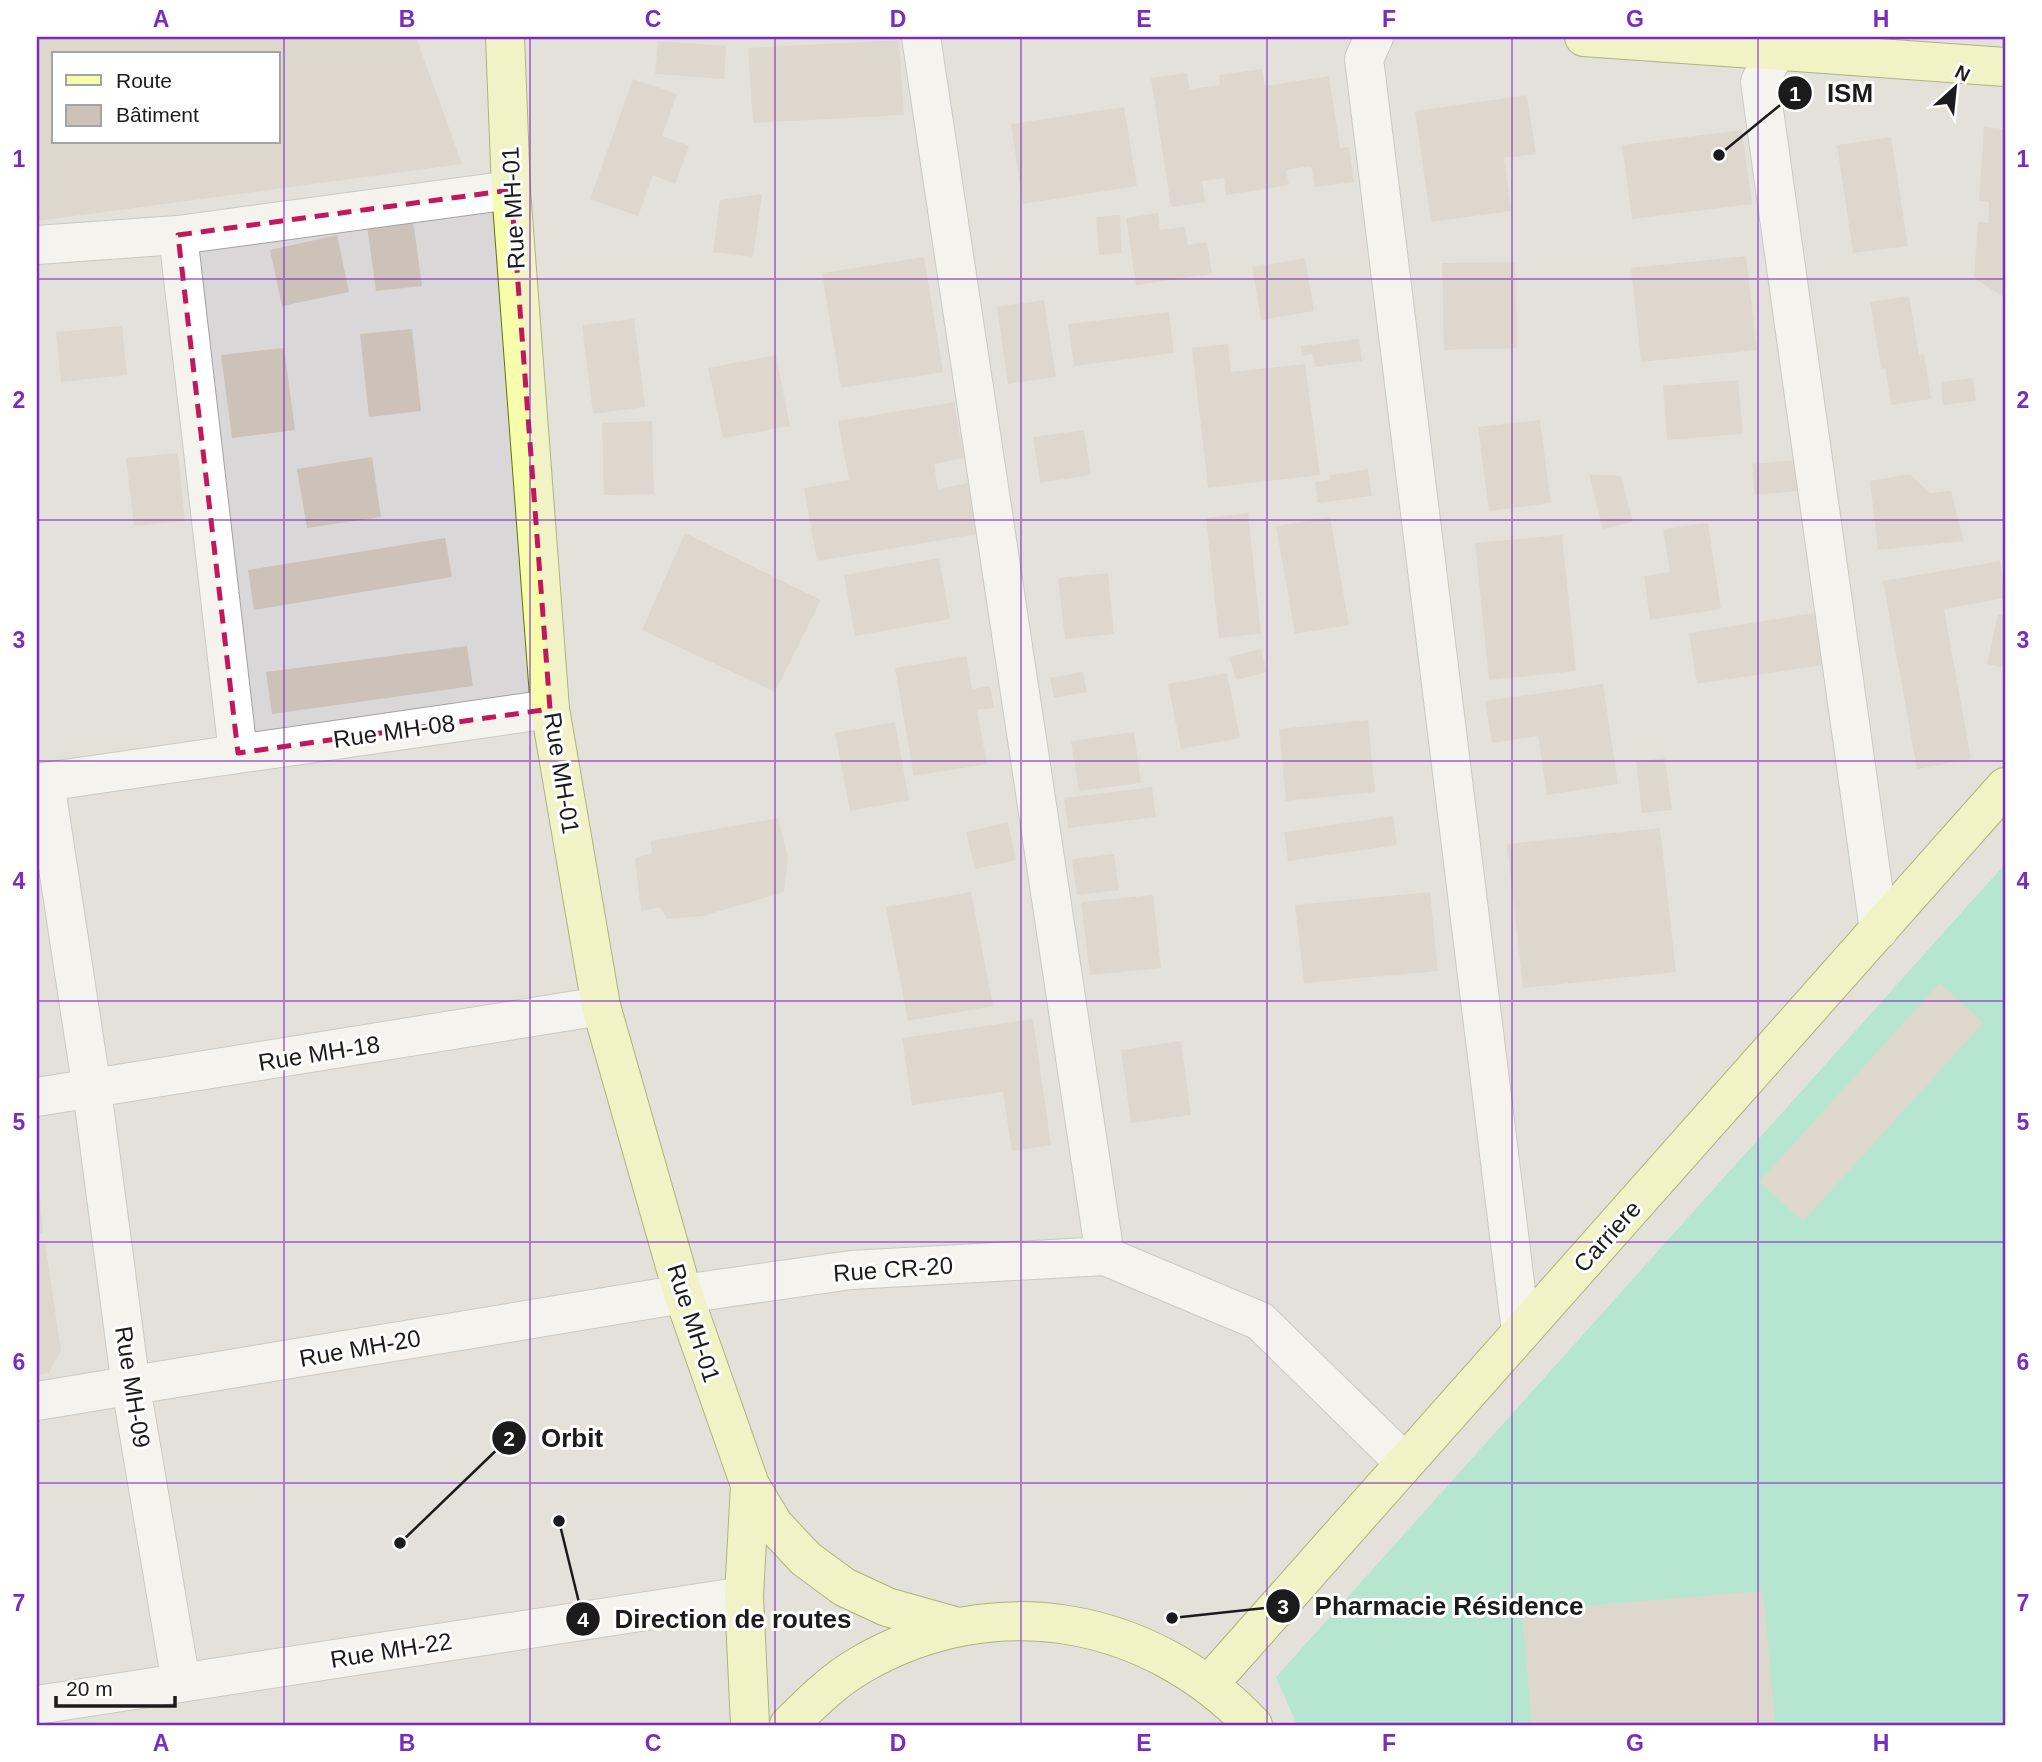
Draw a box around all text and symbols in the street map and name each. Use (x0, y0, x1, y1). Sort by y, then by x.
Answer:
text: A (153, 6, 169, 32)
text: B (399, 6, 415, 32)
text: C (645, 6, 661, 32)
text: D (890, 6, 906, 32)
text: E (1136, 6, 1152, 32)
text: F (1382, 6, 1396, 32)
text: G (1626, 6, 1644, 32)
text: H (1873, 6, 1889, 32)
legend (52, 52, 280, 144)
north arrow (1920, 52, 1990, 122)
text: N (1952, 61, 1973, 86)
text: Route (116, 69, 172, 92)
callout: ISM (1777, 70, 1887, 117)
text: ISM (1827, 78, 1873, 108)
text: 1 (1789, 82, 1801, 105)
text: Bâtiment (116, 103, 199, 126)
text: 1 (13, 146, 26, 172)
street label: Rue MH-01 (496, 146, 530, 270)
text: 1 (2017, 146, 2030, 172)
text: 2 (13, 387, 25, 413)
text: 2 (2017, 387, 2029, 413)
text: 3 (13, 627, 25, 653)
text: 3 (2017, 627, 2029, 653)
street label: Rue MH-08 (331, 709, 457, 753)
street label: Rue MH-01 (539, 710, 585, 836)
text: 4 (13, 868, 26, 894)
text: 4 (2017, 868, 2030, 894)
street label: Rue MH-18 (256, 1030, 382, 1076)
text: 5 (13, 1109, 26, 1135)
text: 5 (2017, 1109, 2030, 1135)
street label: Carriere (1568, 1195, 1646, 1277)
street label: Rue CR-20 (832, 1251, 954, 1287)
street label: Rue MH-01 (662, 1260, 726, 1386)
street label: Rue MH-09 (110, 1324, 156, 1450)
street label: Rue MH-20 (297, 1324, 423, 1372)
text: 6 (13, 1349, 25, 1375)
text: 6 (2017, 1349, 2029, 1375)
callout: Orbit (492, 1415, 617, 1462)
text: Orbit (541, 1423, 603, 1453)
text: 2 (503, 1427, 515, 1450)
callout: Pharmacie Résidence (1265, 1583, 1597, 1630)
text: 7 (13, 1590, 25, 1616)
text: 7 (2017, 1590, 2029, 1616)
text: Pharmacie Résidence (1315, 1591, 1583, 1621)
text: 3 (1277, 1595, 1289, 1618)
callout: Direction de routes (565, 1596, 865, 1643)
text: Direction de routes (615, 1604, 851, 1634)
text: 4 (577, 1608, 589, 1631)
street label: Rue MH-22 (328, 1627, 454, 1673)
scale bar (56, 1664, 175, 1708)
text: 20 m (66, 1677, 113, 1700)
text: A (153, 1730, 169, 1756)
text: B (399, 1730, 415, 1756)
text: C (645, 1730, 661, 1756)
text: D (890, 1730, 906, 1756)
text: E (1136, 1730, 1152, 1756)
text: F (1382, 1730, 1396, 1756)
text: G (1626, 1730, 1644, 1756)
text: H (1873, 1730, 1889, 1756)

